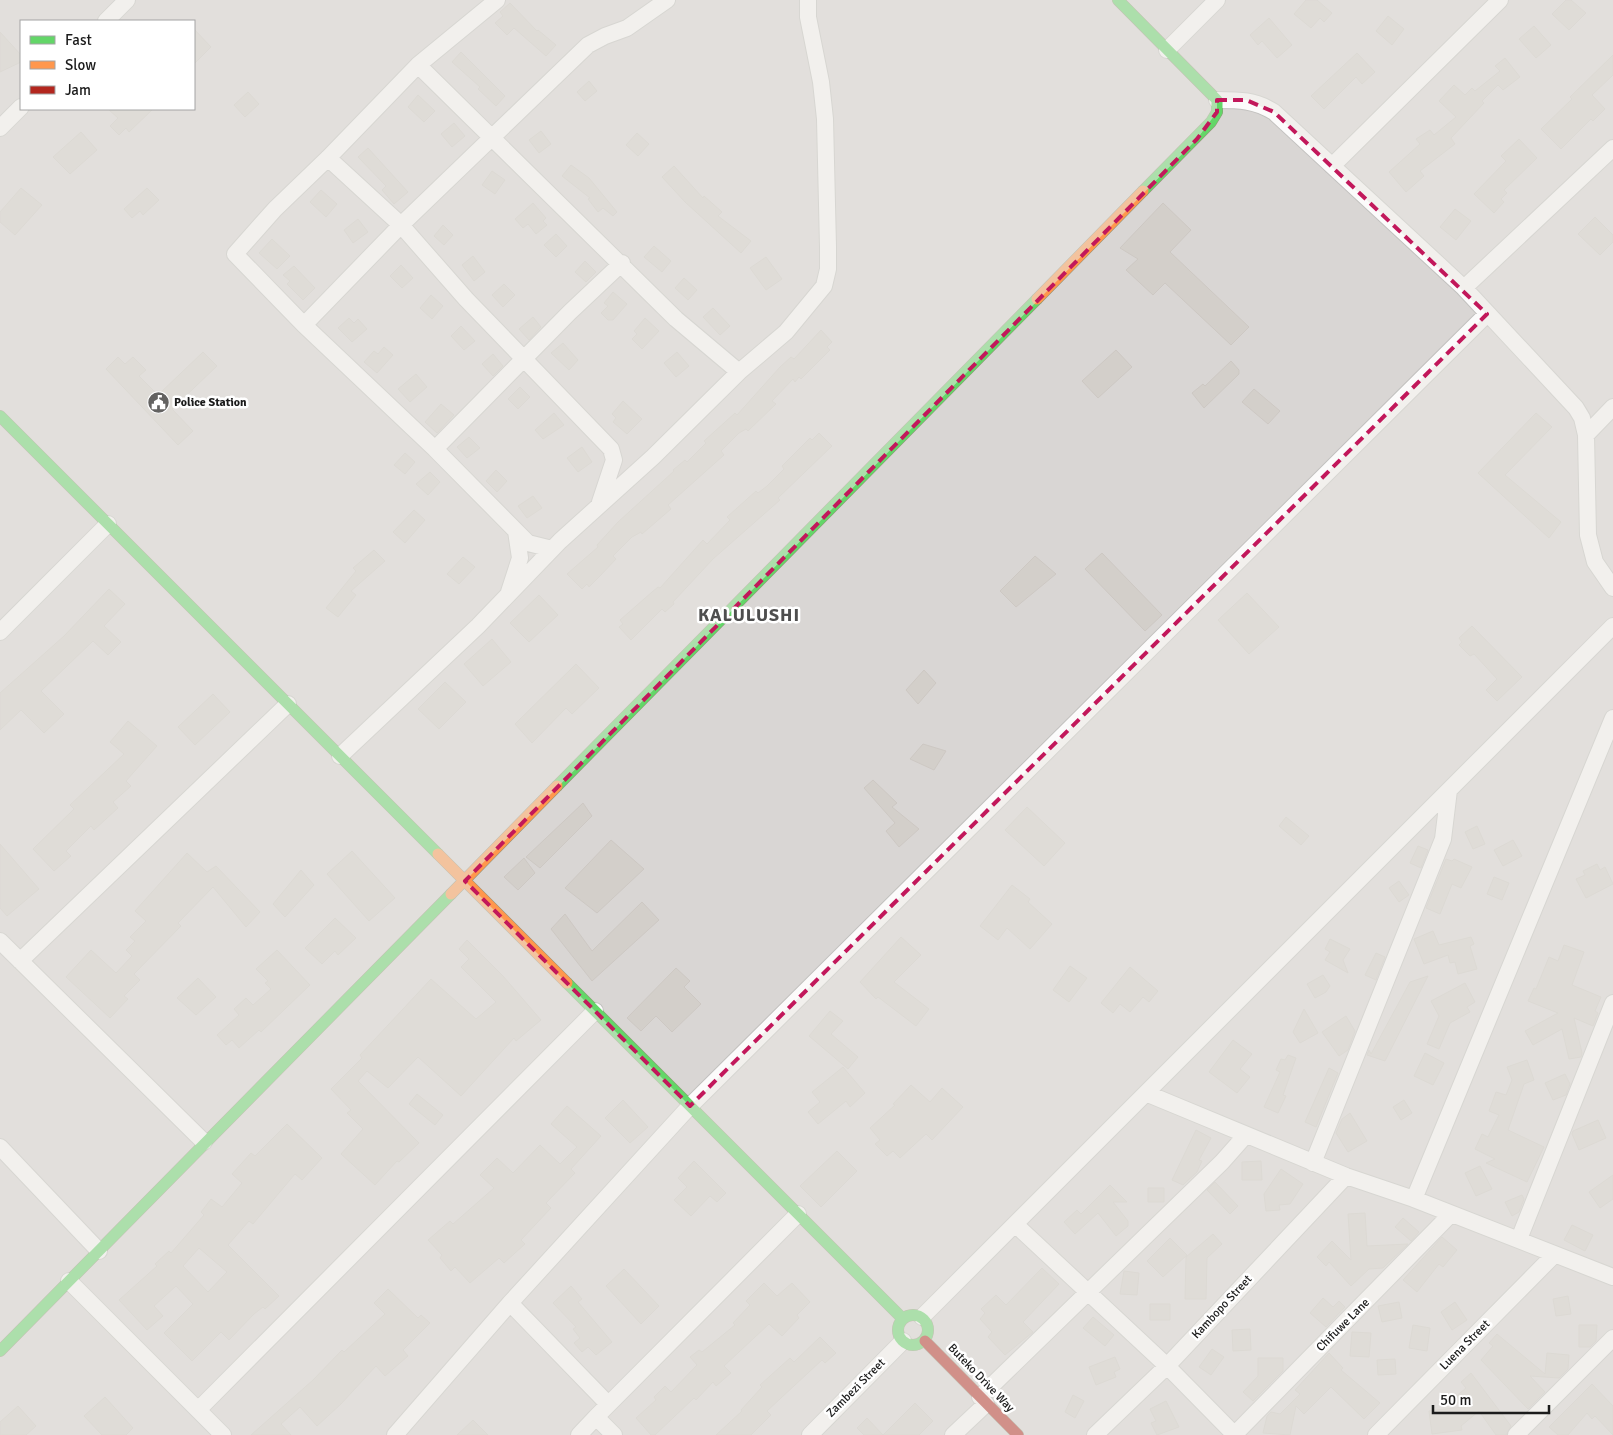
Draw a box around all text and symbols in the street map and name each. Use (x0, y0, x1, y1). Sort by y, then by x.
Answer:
legend (20, 20, 195, 110)
text: Fast (65, 31, 92, 49)
text: Slow (65, 56, 96, 74)
text: Jam (65, 81, 91, 99)
public building icon: Police Station (146, 390, 170, 414)
place label: Police Station (174, 395, 247, 410)
district label: KALULUSHI (698, 604, 800, 626)
street label: Kambopo Street (1189, 1272, 1255, 1342)
street label: Chifuwe Lane (1313, 1295, 1373, 1355)
street label: Luena Street (1437, 1317, 1493, 1373)
street label: Buteko Drive Way (945, 1341, 1018, 1416)
street label: Zambezi Street (823, 1355, 889, 1421)
scale bar (1433, 1382, 1549, 1414)
text: 50 m (1440, 1391, 1471, 1409)

